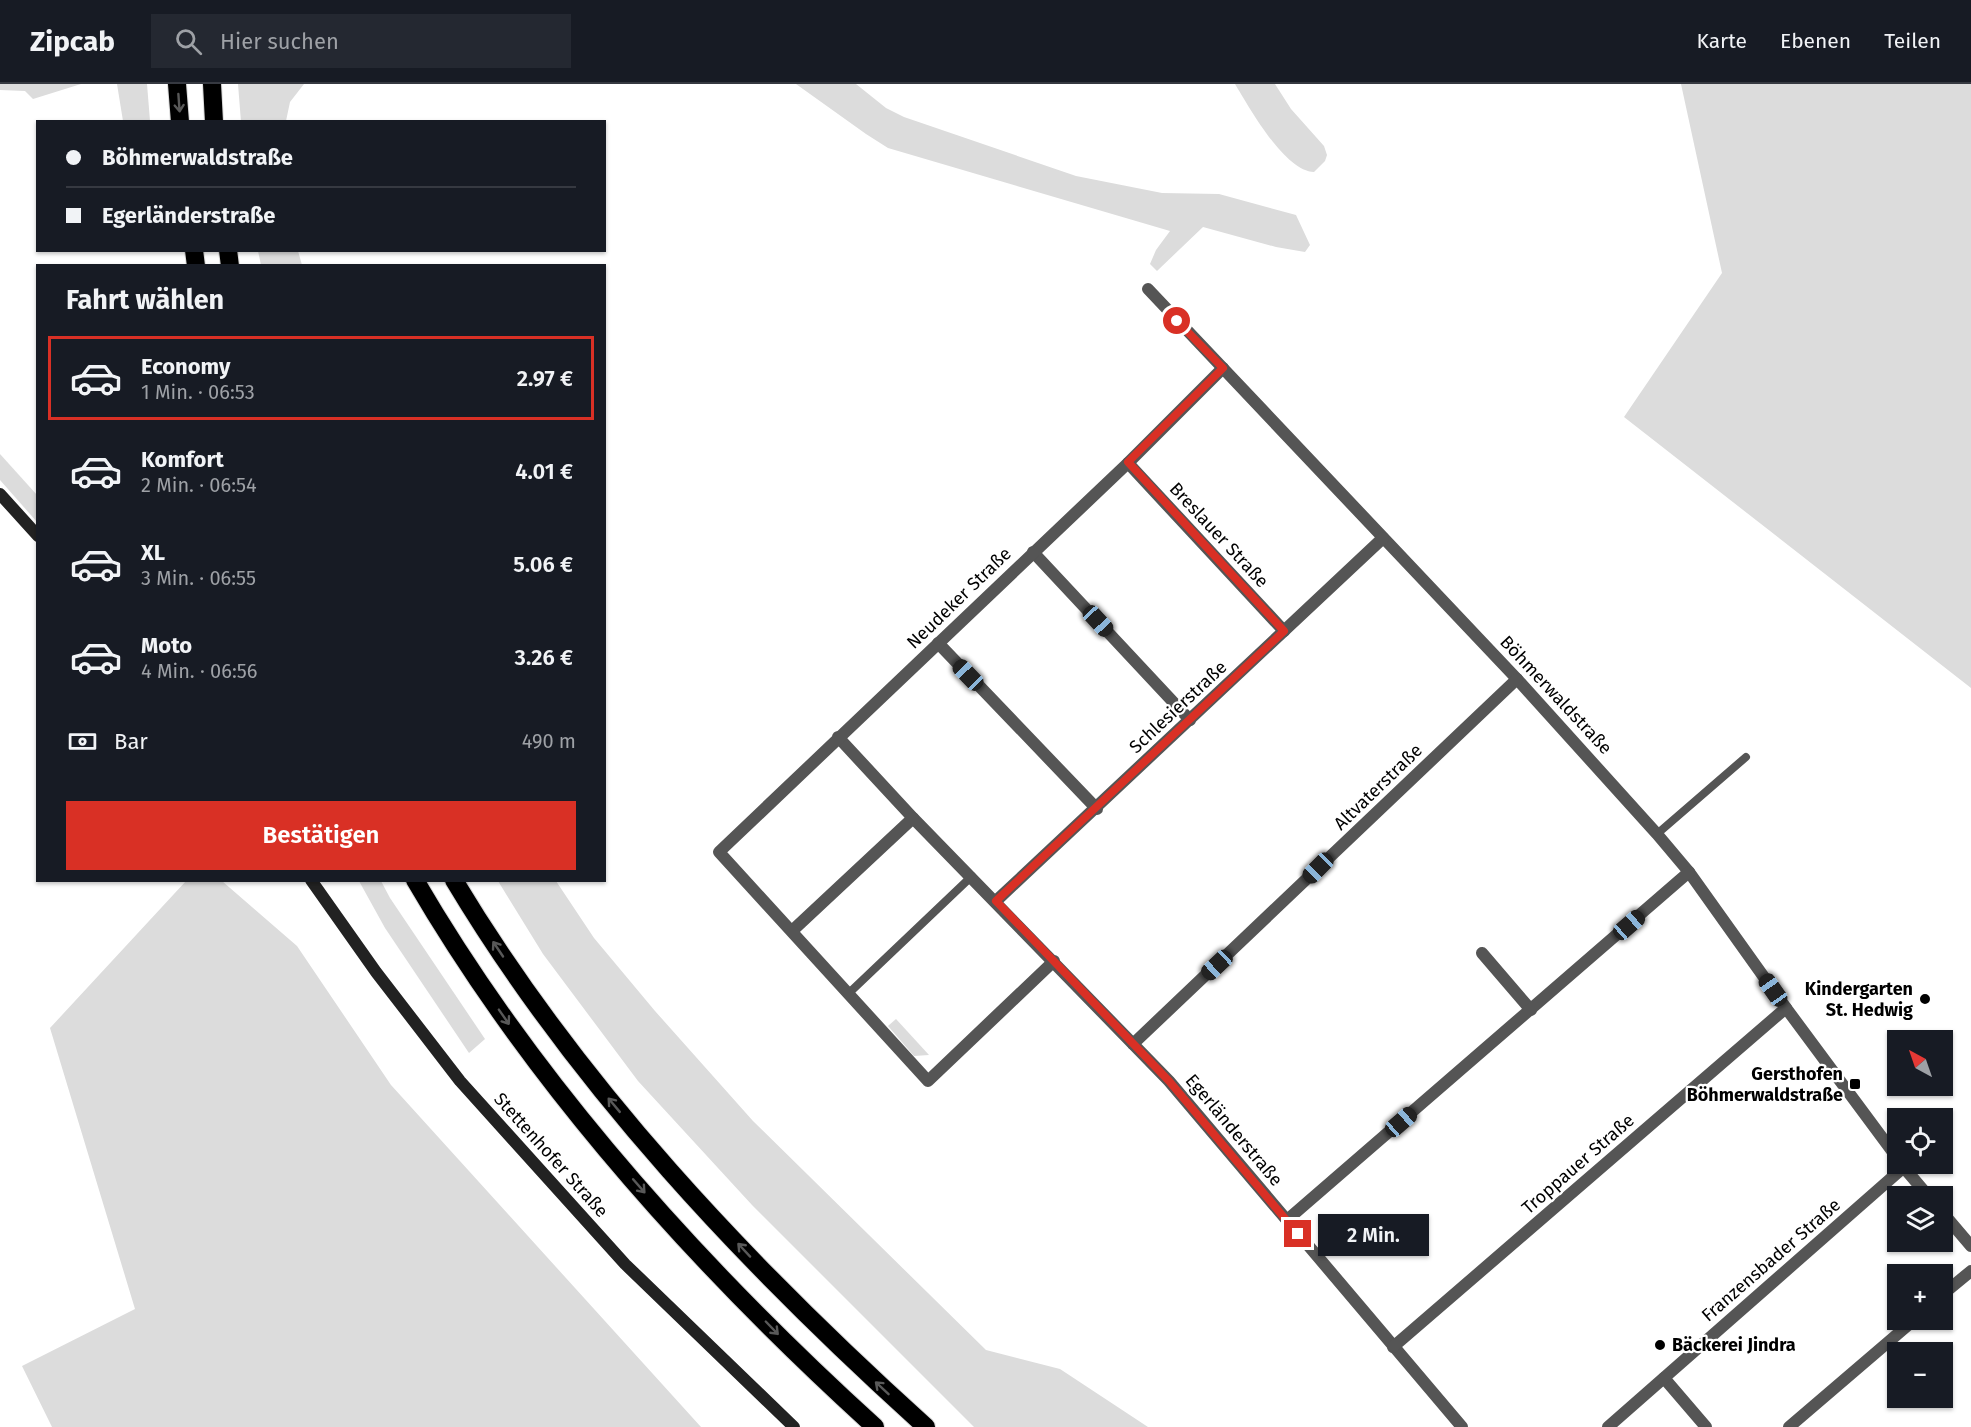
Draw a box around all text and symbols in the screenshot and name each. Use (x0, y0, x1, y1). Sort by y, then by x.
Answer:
search box (151, 14, 571, 68)
text: Zipcab (30, 25, 115, 58)
icon: search (172, 25, 205, 58)
text: Hier suchen (220, 28, 339, 55)
text: Karte (1696, 28, 1747, 54)
text: Ebenen (1780, 28, 1851, 54)
text: Teilen (1884, 28, 1941, 54)
one-way arrow (173, 92, 184, 112)
text: Böhmerwaldstraße (102, 144, 293, 171)
text: Egerländerstraße (102, 202, 276, 229)
text: Fahrt wählen (66, 284, 224, 316)
route start (1163, 307, 1190, 334)
icon: car (69, 351, 123, 405)
text: Economy (141, 353, 230, 380)
text: 2.97 € (517, 365, 573, 392)
text: 1 Min. · 06:53 (141, 380, 255, 404)
icon: car (69, 444, 123, 498)
text: Komfort (141, 446, 224, 473)
text: 4.01 € (515, 458, 573, 485)
text: 2 Min. · 06:54 (141, 473, 257, 497)
street label: Breslauer Straße (1165, 478, 1273, 592)
icon: car (69, 537, 123, 591)
text: XL (141, 539, 165, 566)
street label: Neudeker Straße (902, 543, 1016, 653)
text: 5.06 € (513, 551, 573, 578)
text: 3 Min. · 06:55 (141, 566, 256, 590)
car (1079, 602, 1117, 640)
icon: car (69, 630, 123, 684)
street label: Böhmerwaldstraße (1495, 631, 1617, 759)
text: Moto (141, 632, 192, 659)
text: 3.26 € (515, 644, 573, 671)
car (949, 656, 987, 694)
street label: Schlesierstraße (1125, 656, 1231, 758)
text: 4 Min. · 06:56 (141, 659, 257, 683)
icon: cash (66, 725, 99, 758)
text: Bar (114, 728, 148, 755)
text: 490 m (522, 729, 576, 753)
street label: Altvaterstraße (1329, 739, 1427, 835)
button: Bestätigen (66, 801, 576, 870)
car (1299, 849, 1337, 887)
car (1610, 906, 1648, 944)
one-way arrow (492, 941, 504, 957)
car (1198, 946, 1236, 984)
car (1755, 970, 1791, 1010)
place label: Kindergarten St. Hedwig (1805, 978, 1913, 1021)
marker: Kindergarten St. Hedwig (1918, 992, 1932, 1006)
one-way arrow (498, 1009, 510, 1025)
north arrow (1887, 1030, 1953, 1096)
map controls (1887, 1030, 1953, 1408)
place label: Gersthofen Böhmerwaldstraße (1687, 1063, 1843, 1106)
street label: Egerländerstraße (1181, 1070, 1287, 1190)
marker: Gersthofen Böhmerwaldstraße (1848, 1077, 1862, 1091)
street label: Stettenhofer Straße (489, 1088, 613, 1222)
one-way arrow (608, 1097, 621, 1113)
car (1382, 1103, 1420, 1141)
button: locate (1887, 1108, 1953, 1174)
street label: Troppauer Straße (1517, 1109, 1639, 1219)
one-way arrow (632, 1178, 646, 1193)
button: layers (1887, 1186, 1953, 1252)
street label: Franzensbader Straße (1697, 1194, 1845, 1326)
callout: 2 Min. (1319, 1213, 1430, 1255)
route end (1284, 1220, 1311, 1247)
text: 2 Min. (1347, 1223, 1400, 1247)
one-way arrow (737, 1243, 751, 1258)
button: + (1887, 1264, 1953, 1330)
one-way arrow (765, 1321, 779, 1336)
place label: Bäckerei Jindra (1672, 1334, 1796, 1356)
marker: Bäckerei Jindra (1653, 1338, 1667, 1352)
button: − (1887, 1342, 1953, 1408)
one-way arrow (875, 1381, 890, 1395)

